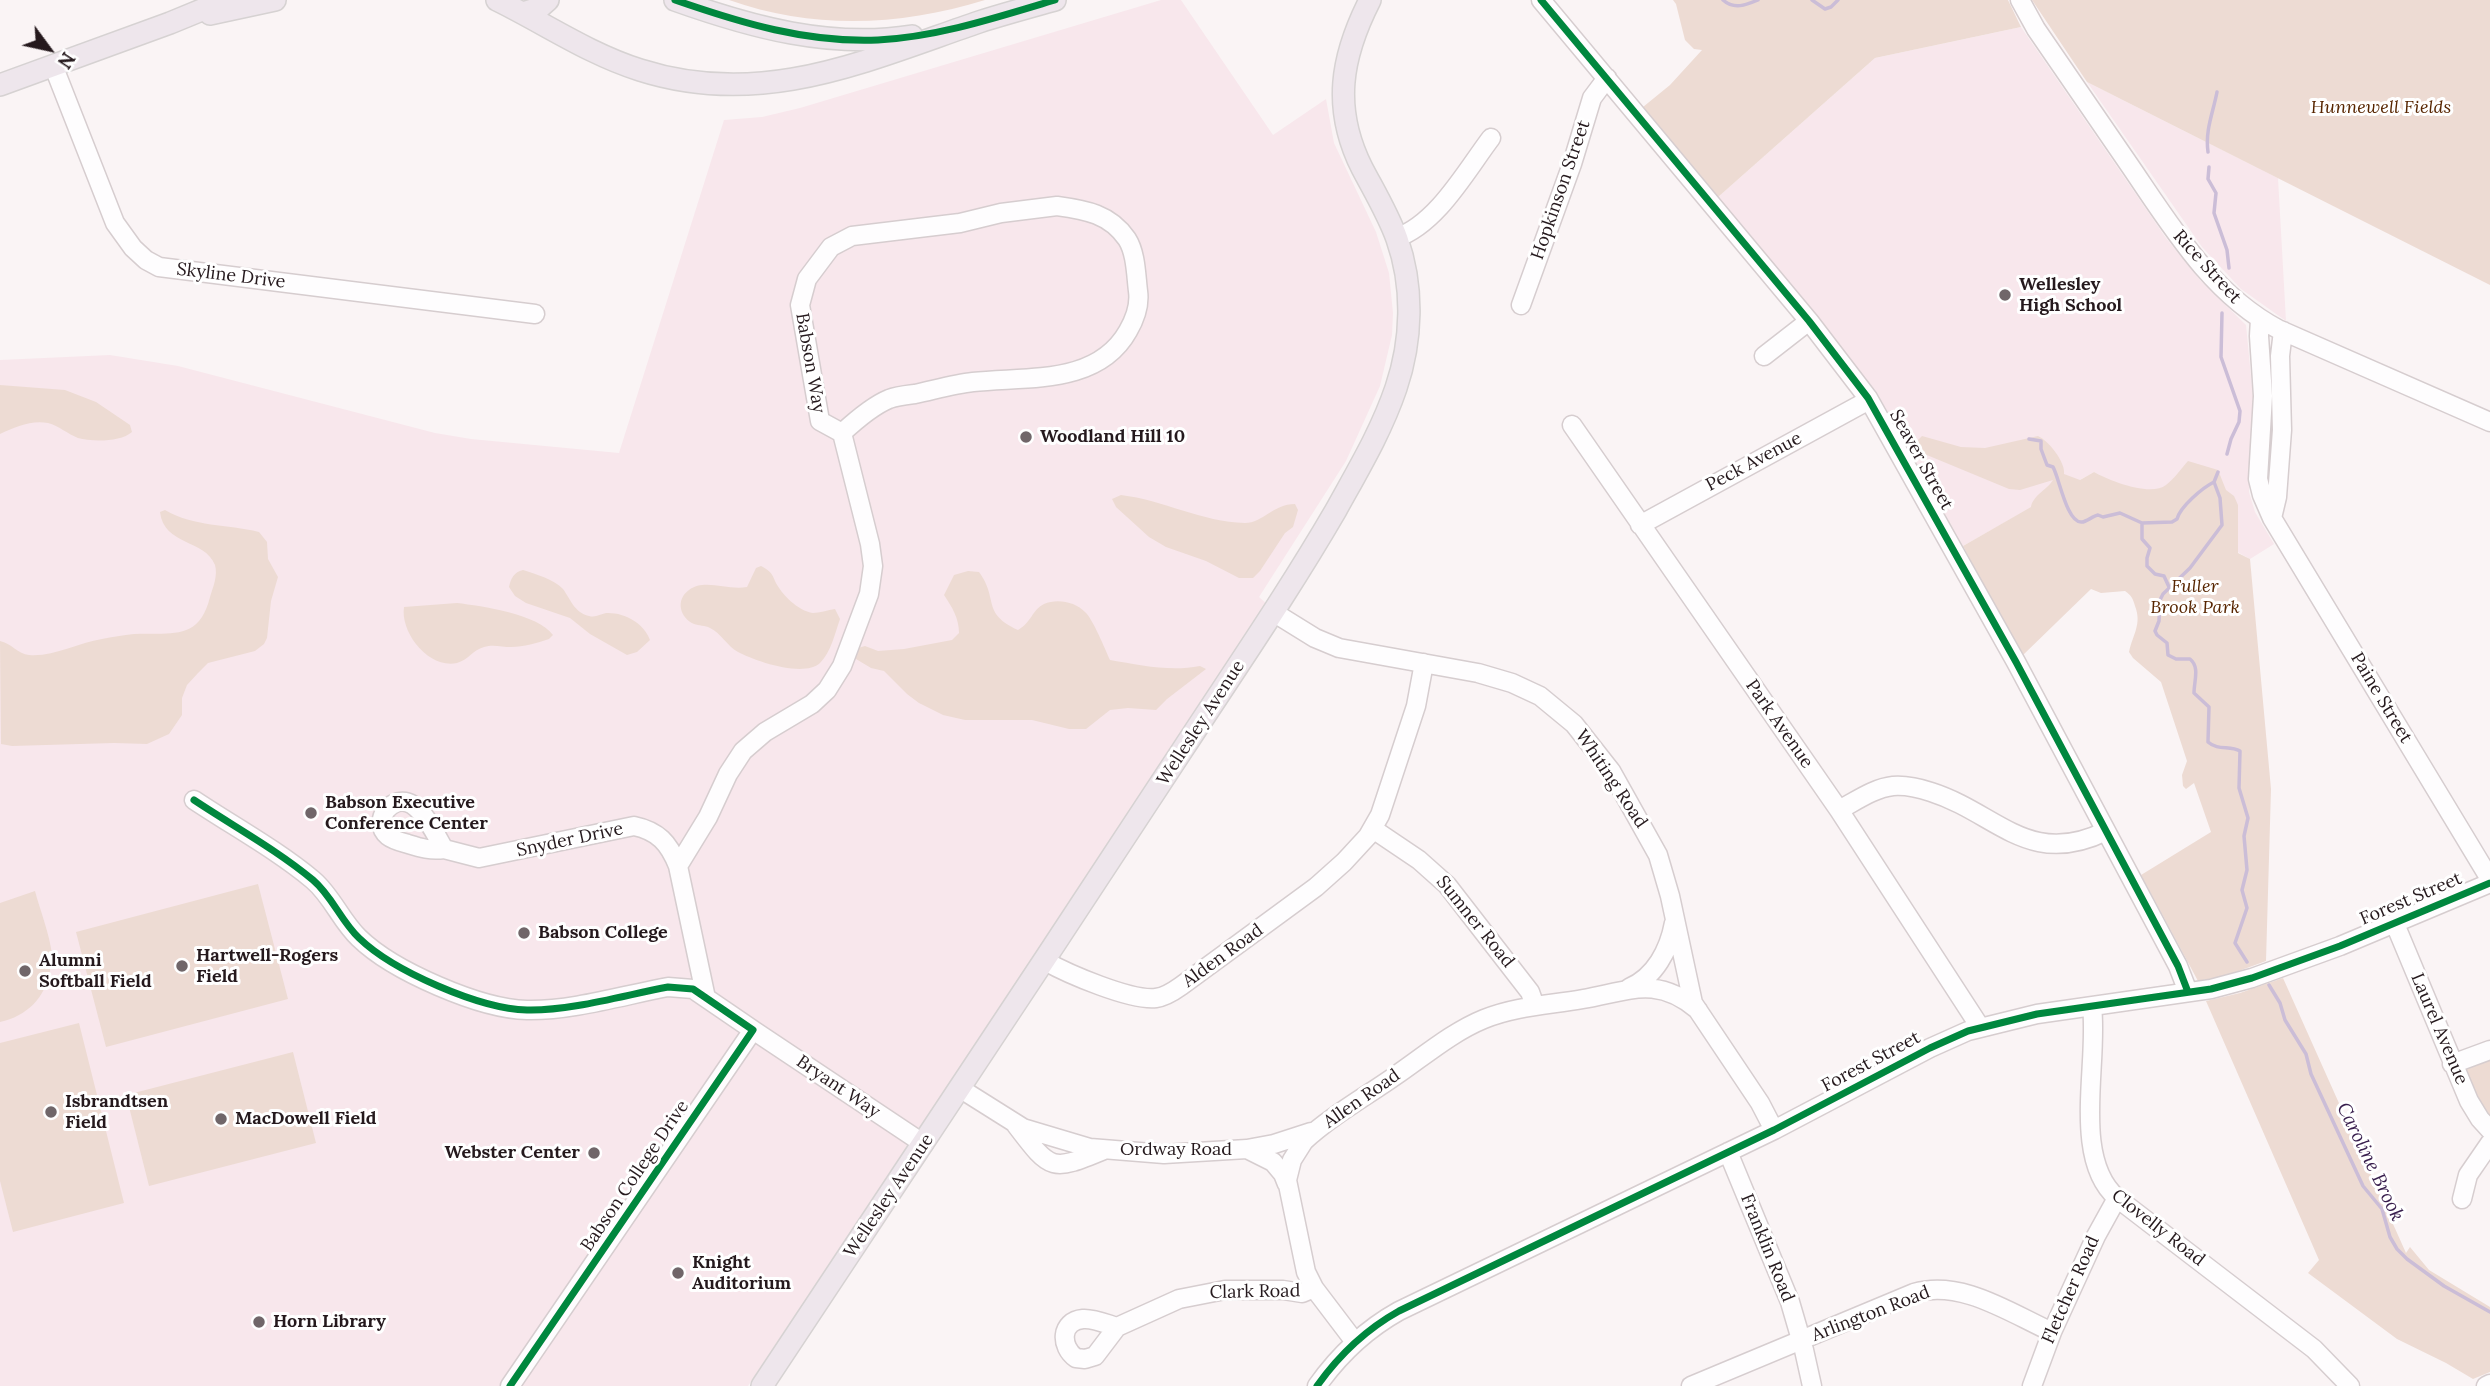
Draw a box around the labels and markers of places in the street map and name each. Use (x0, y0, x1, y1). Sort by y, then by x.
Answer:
place label: Wellesley High School (2019, 274, 2122, 316)
marker: Wellesley High School (1997, 287, 2013, 303)
place label: Woodland Hill 10 (1040, 426, 1185, 448)
marker: Woodland Hill 10 (1018, 429, 1034, 445)
place label: Babson Executive Conference Center (325, 792, 488, 834)
marker: Babson Executive Conference Center (303, 805, 319, 821)
place label: Babson College (538, 922, 668, 944)
marker: Babson College (516, 925, 532, 941)
place label: Hartwell-Rogers Field (196, 945, 338, 988)
place label: Alumni Softball Field (39, 950, 152, 992)
marker: Hartwell-Rogers Field (174, 958, 190, 974)
marker: Alumni Softball Field (17, 963, 33, 979)
place label: Isbrandtsen Field (65, 1091, 168, 1134)
marker: Isbrandtsen Field (43, 1104, 59, 1120)
place label: MacDowell Field (235, 1108, 377, 1130)
marker: MacDowell Field (213, 1111, 229, 1127)
place label: Webster Center (445, 1142, 580, 1164)
marker: Webster Center (586, 1145, 602, 1161)
place label: Knight Auditorium (692, 1252, 791, 1294)
marker: Knight Auditorium (670, 1265, 686, 1281)
place label: Horn Library (273, 1311, 386, 1333)
marker: Horn Library (251, 1314, 267, 1330)

